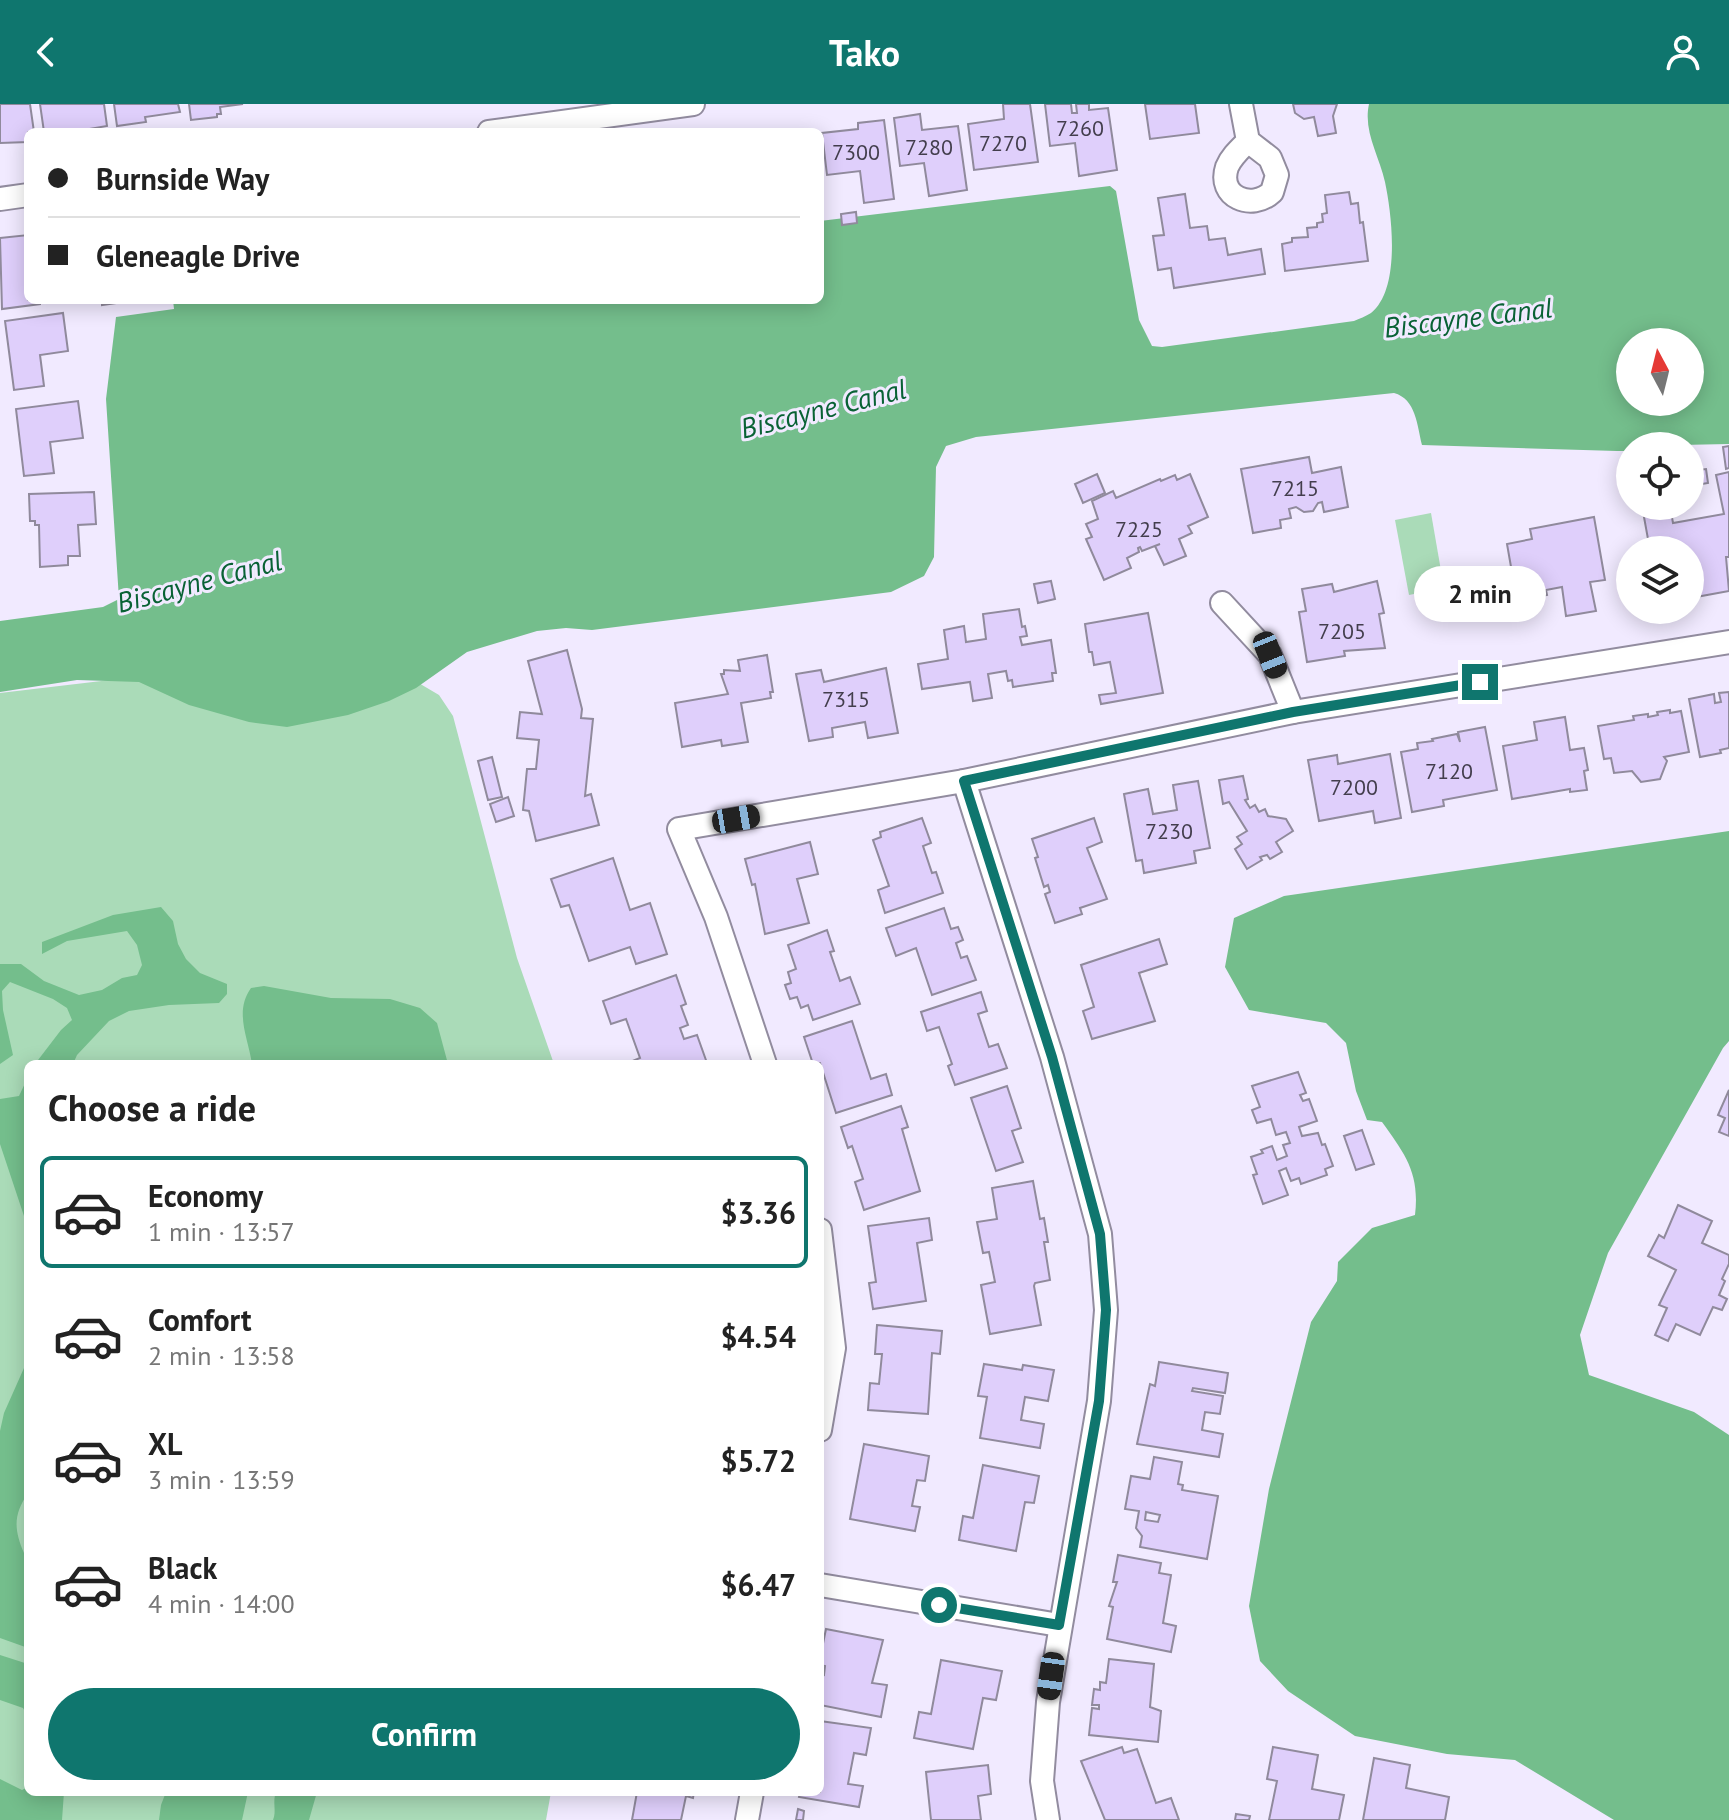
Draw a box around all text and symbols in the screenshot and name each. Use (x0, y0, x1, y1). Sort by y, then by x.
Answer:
text: Tako (829, 29, 900, 76)
icon: back (24, 30, 68, 74)
icon: person (1661, 30, 1705, 74)
house number: 7260 (1056, 114, 1104, 142)
house number: 7270 (979, 129, 1027, 157)
house number: 7280 (905, 133, 953, 161)
house number: 7300 (832, 138, 880, 166)
text: Burnside Way (96, 159, 269, 198)
text: Gleneagle Drive (96, 236, 300, 275)
water label: Biscayne Canal (1382, 288, 1555, 346)
north arrow (1616, 328, 1704, 416)
map controls (1616, 328, 1704, 624)
water label: Biscayne Canal (736, 369, 910, 446)
button: locate (1616, 432, 1704, 520)
house number: 7215 (1271, 474, 1319, 502)
house number: 7225 (1115, 515, 1163, 543)
button: layers (1616, 536, 1704, 624)
water label: Biscayne Canal (112, 541, 286, 621)
callout: 2 min (1414, 566, 1546, 622)
text: 2 min (1448, 577, 1512, 610)
house number: 7205 (1318, 617, 1366, 645)
car (1250, 628, 1290, 682)
route end (1462, 664, 1498, 700)
house number: 7315 (822, 685, 870, 713)
house number: 7120 (1425, 757, 1473, 785)
house number: 7200 (1330, 773, 1378, 801)
car (710, 803, 762, 835)
house number: 7230 (1145, 817, 1193, 845)
text: Choose a ride (48, 1084, 256, 1131)
icon: car (52, 1176, 124, 1248)
text: Economy (148, 1176, 263, 1215)
text: $3.36 (721, 1193, 796, 1232)
text: 1 min · 13:57 (148, 1215, 295, 1248)
icon: car (52, 1300, 124, 1372)
text: Comfort (148, 1300, 251, 1339)
text: $4.54 (721, 1317, 796, 1356)
text: 2 min · 13:58 (148, 1339, 295, 1372)
icon: car (52, 1424, 124, 1496)
text: XL (148, 1424, 182, 1463)
text: $5.72 (721, 1441, 796, 1480)
text: 3 min · 13:59 (148, 1463, 295, 1496)
icon: car (52, 1548, 124, 1620)
text: Black (148, 1548, 217, 1587)
text: $6.47 (721, 1565, 796, 1604)
text: 4 min · 14:00 (148, 1587, 295, 1620)
route start (921, 1587, 957, 1623)
car (1036, 1651, 1066, 1701)
button: Confirm (48, 1688, 800, 1780)

